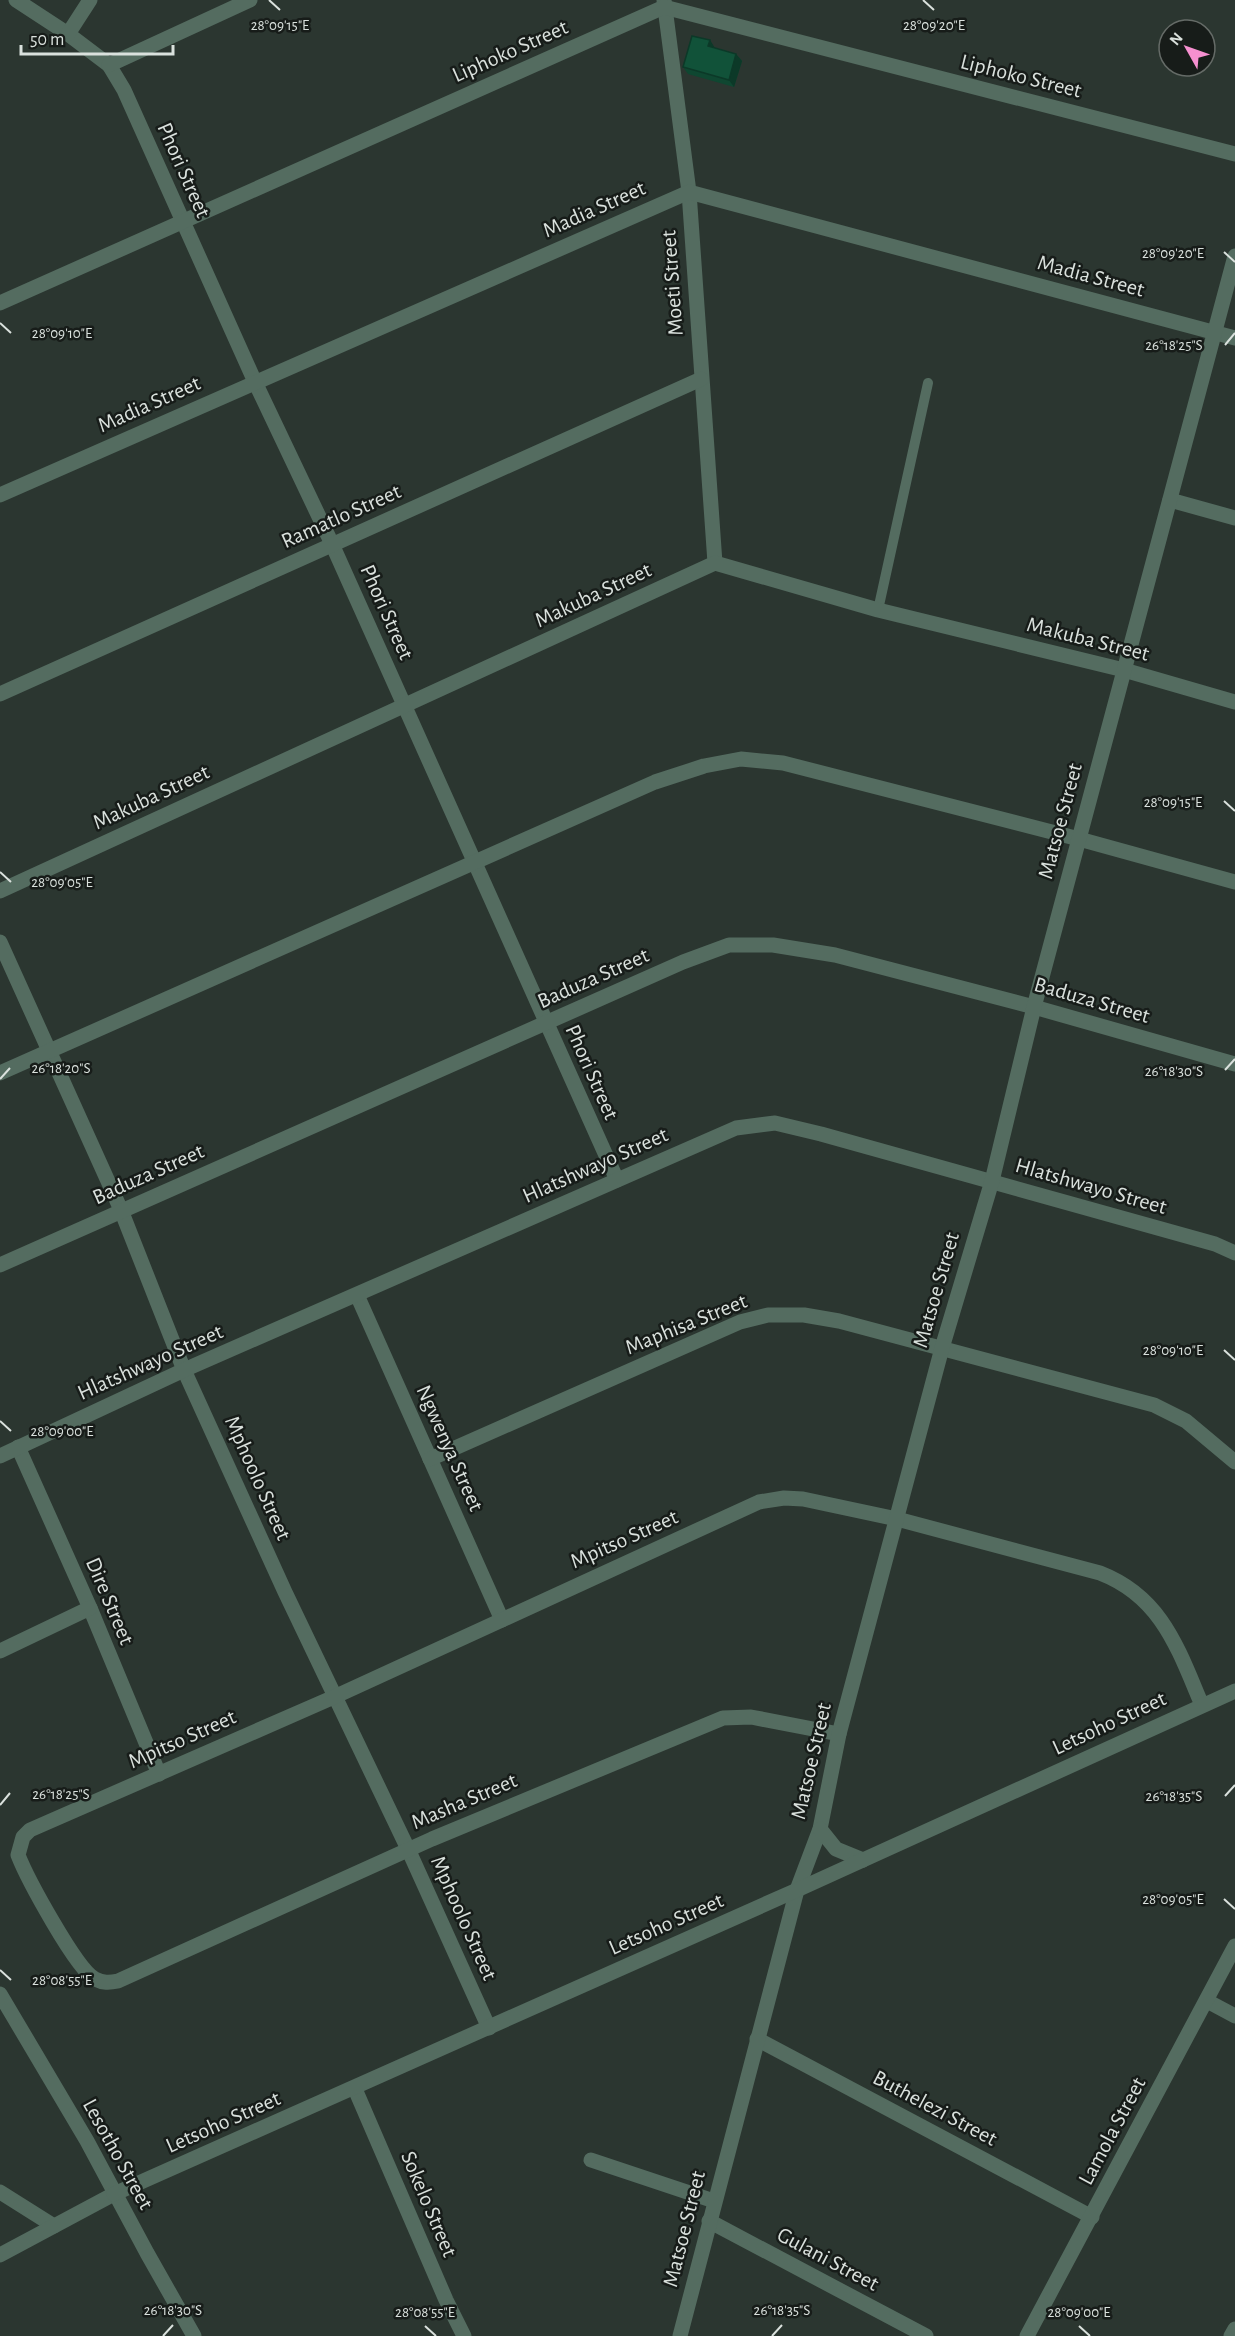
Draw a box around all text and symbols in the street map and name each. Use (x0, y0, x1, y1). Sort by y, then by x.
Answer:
street label: Liphoko Street (449, 16, 571, 86)
scale bar (21, 18, 172, 56)
text: 28°09'15"E (251, 18, 309, 33)
text: 28°09'20"E (903, 18, 965, 33)
north arrow (1157, 18, 1217, 78)
text: N (1167, 30, 1186, 48)
text: 50 m (30, 31, 64, 49)
street label: Liphoko Street (958, 50, 1084, 102)
street label: Phori Street (153, 119, 215, 221)
street label: Madia Street (539, 177, 649, 241)
street label: Moeti Street (657, 230, 687, 336)
text: 28°09'20"E (1142, 246, 1204, 261)
street label: Madia Street (1035, 251, 1147, 301)
text: 28°09'10"E (32, 326, 92, 341)
text: 26°18'25"S (1145, 338, 1203, 353)
street label: Madia Street (94, 372, 204, 436)
street label: Ramatlo Street (278, 480, 404, 552)
street label: Makuba Street (532, 559, 654, 631)
street label: Phori Street (356, 561, 418, 663)
street label: Makuba Street (1024, 613, 1152, 665)
street label: Makuba Street (90, 761, 212, 833)
street label: Matsoe Street (1034, 761, 1086, 881)
text: 28°09'15"E (1144, 795, 1202, 810)
text: 28°09'05"E (31, 875, 93, 890)
street label: Baduza Street (534, 944, 652, 1012)
street label: Baduza Street (1032, 973, 1152, 1027)
street label: Phori Street (561, 1021, 623, 1123)
text: 26°18'20"S (31, 1061, 91, 1076)
text: 26°18'30"S (1145, 1064, 1203, 1079)
street label: Hlatshwayo Street (519, 1123, 671, 1207)
street label: Baduza Street (89, 1140, 207, 1208)
street label: Hlatshwayo Street (1013, 1154, 1169, 1218)
street label: Matsoe Street (909, 1230, 963, 1350)
street label: Maphisa Street (622, 1290, 750, 1358)
street label: Hlatshwayo Street (74, 1320, 226, 1404)
text: 28°09'10"E (1143, 1343, 1203, 1358)
street label: Ngwenya Street (412, 1382, 488, 1514)
street label: Mphoolo Street (221, 1413, 295, 1543)
text: 28°09'00"E (30, 1424, 94, 1439)
street label: Mpitso Street (567, 1506, 681, 1572)
street label: Dire Street (82, 1554, 138, 1648)
street label: Letsoho Street (1049, 1687, 1169, 1759)
street label: Matsoe Street (787, 1701, 835, 1821)
street label: Mpitso Street (125, 1706, 239, 1772)
street label: Masha Street (408, 1769, 520, 1833)
text: 26°18'25"S (32, 1787, 90, 1802)
text: 26°18'35"S (1146, 1789, 1202, 1804)
street label: Mphoolo Street (427, 1853, 501, 1983)
street label: Letsoho Street (606, 1889, 726, 1959)
text: 28°09'05"E (1142, 1892, 1204, 1907)
text: 28°08'55"E (32, 1973, 92, 1988)
street label: Buthelezi Street (869, 2066, 1001, 2150)
street label: Lamola Street (1074, 2074, 1150, 2188)
street label: Letsoho Street (163, 2087, 283, 2157)
street label: Lesotho Street (79, 2095, 157, 2213)
street label: Sokelo Street (397, 2148, 461, 2260)
street label: Matsoe Street (659, 2169, 709, 2289)
street label: Gulani Street (774, 2223, 882, 2295)
text: 26°18'30"S (144, 2303, 202, 2318)
text: 26°18'35"S (754, 2303, 810, 2318)
text: 28°08'55"E (395, 2305, 455, 2320)
text: 28°09'00"E (1047, 2305, 1111, 2320)

